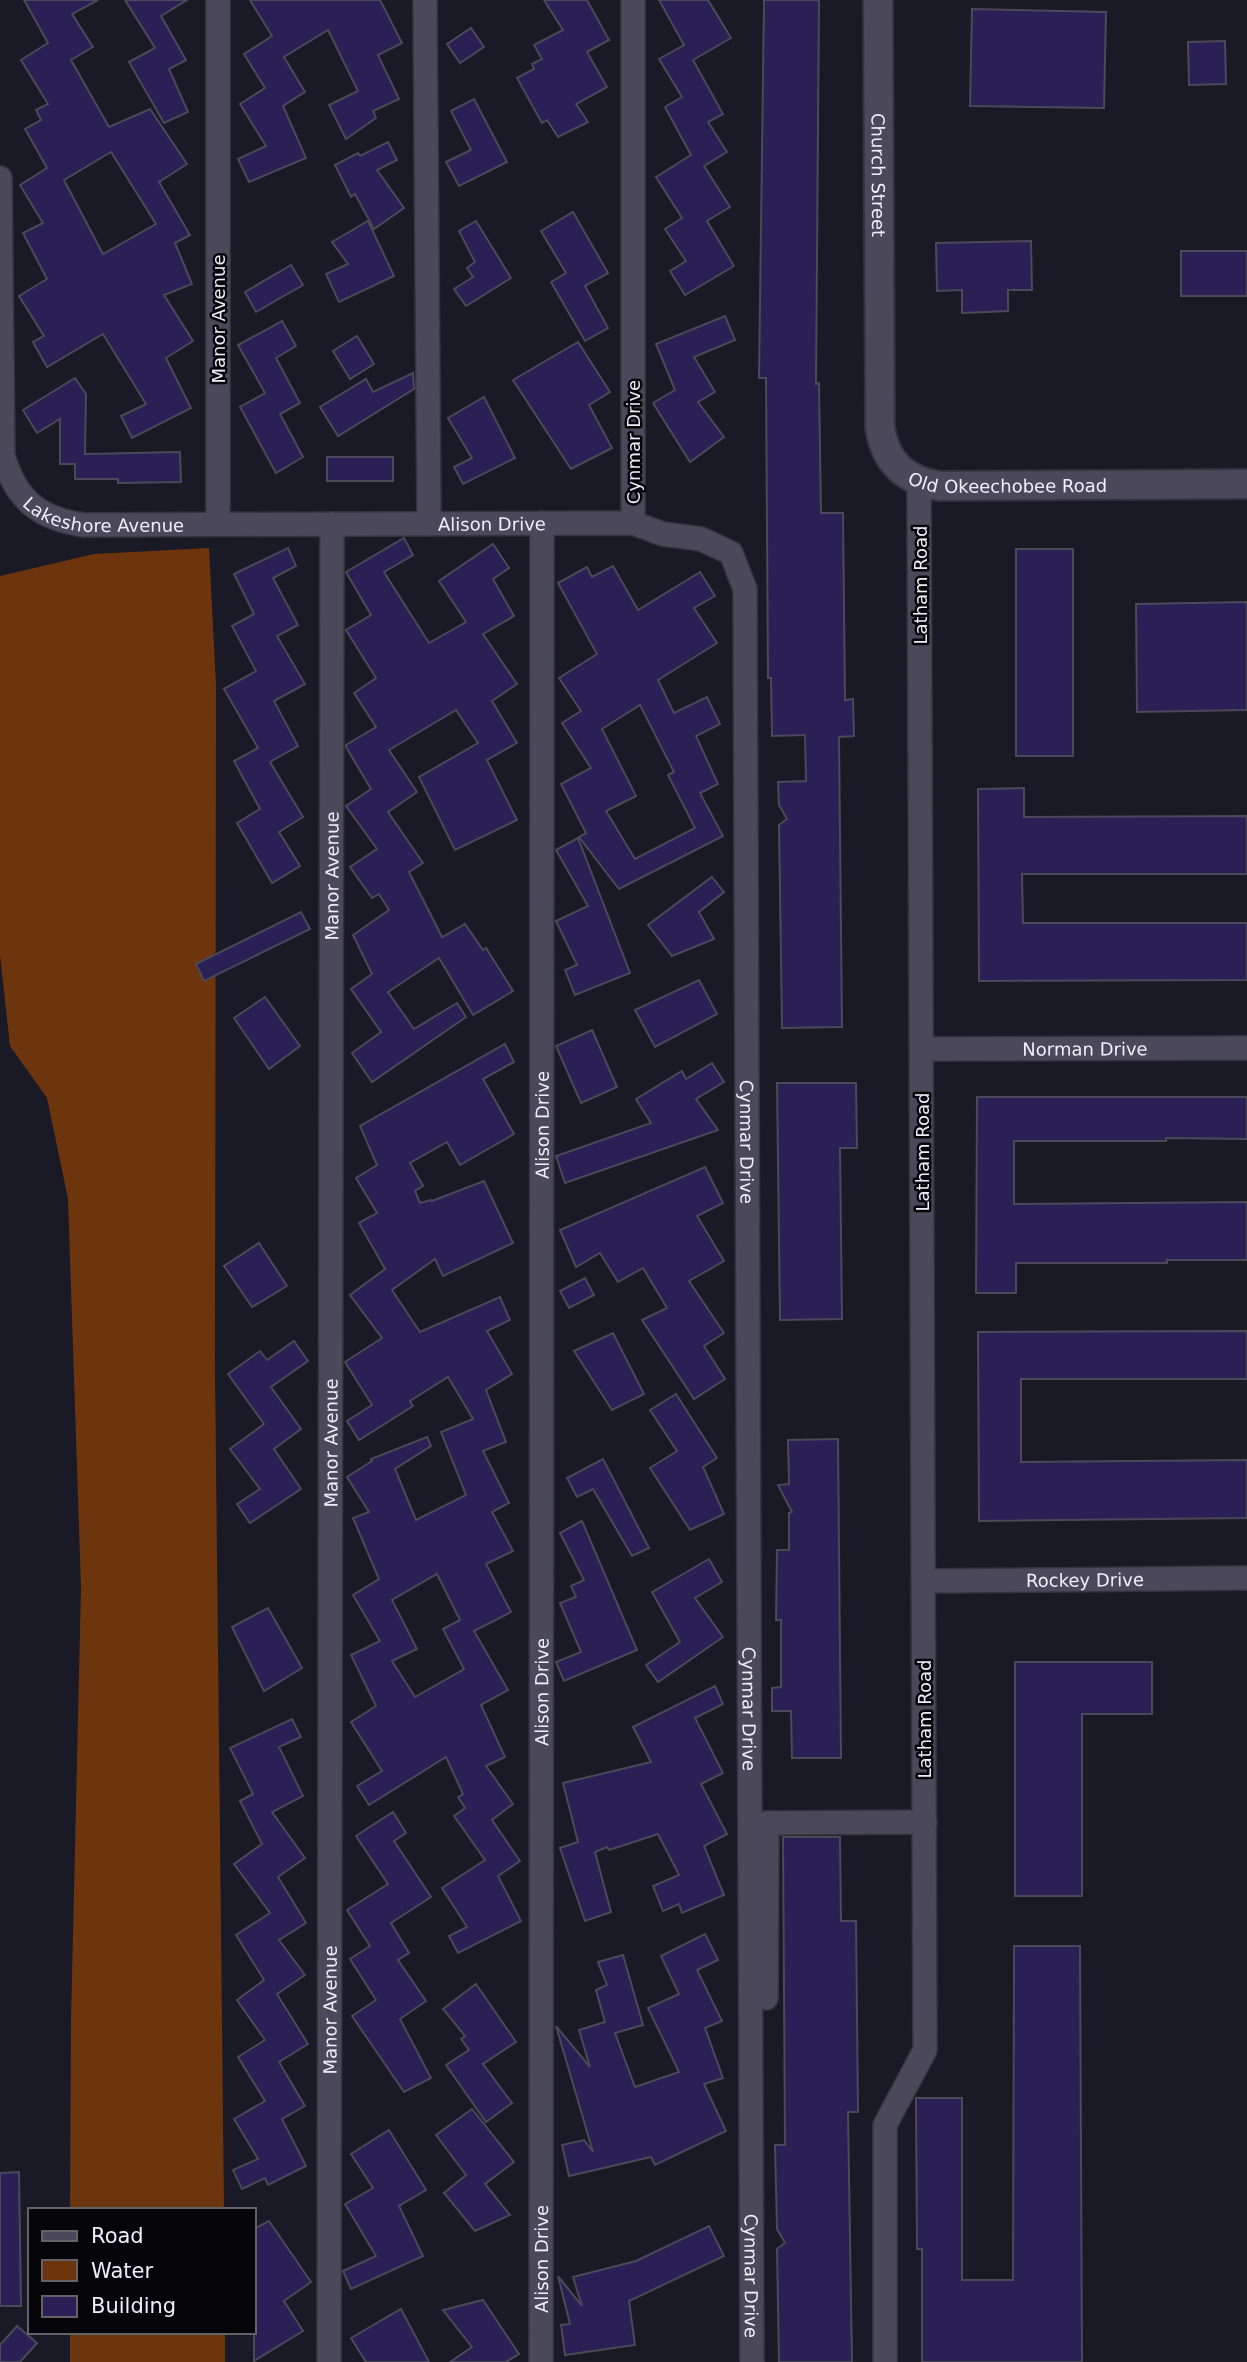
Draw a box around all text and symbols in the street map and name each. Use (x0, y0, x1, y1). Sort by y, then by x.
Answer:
street label: Church Street (868, 113, 890, 237)
street label: Manor Avenue (208, 255, 229, 383)
street label: Cynmar Drive (623, 380, 644, 504)
street label: Old Okeechobee Road (905, 467, 1107, 497)
street label: Lakeshore Avenue (19, 492, 184, 536)
street label: Alison Drive (438, 513, 546, 534)
street label: Latham Road (910, 526, 931, 644)
street label: Manor Avenue (321, 811, 342, 941)
street label: Norman Drive (1022, 1038, 1148, 1059)
street label: Alison Drive (531, 1071, 552, 1179)
street label: Cynmar Drive (736, 1080, 758, 1204)
street label: Latham Road (912, 1093, 933, 1211)
street label: Manor Avenue (320, 1378, 341, 1508)
street label: Rockey Drive (1026, 1568, 1144, 1591)
street label: Alison Drive (531, 1638, 552, 1746)
street label: Cynmar Drive (739, 1647, 760, 1771)
street label: Latham Road (914, 1660, 935, 1778)
street label: Manor Avenue (319, 1945, 340, 2075)
street label: Alison Drive (531, 2205, 552, 2313)
legend (28, 2208, 256, 2334)
street label: Cynmar Drive (741, 2214, 762, 2338)
text: Road (91, 2224, 144, 2248)
text: Water (91, 2259, 153, 2283)
text: Building (91, 2294, 176, 2318)

